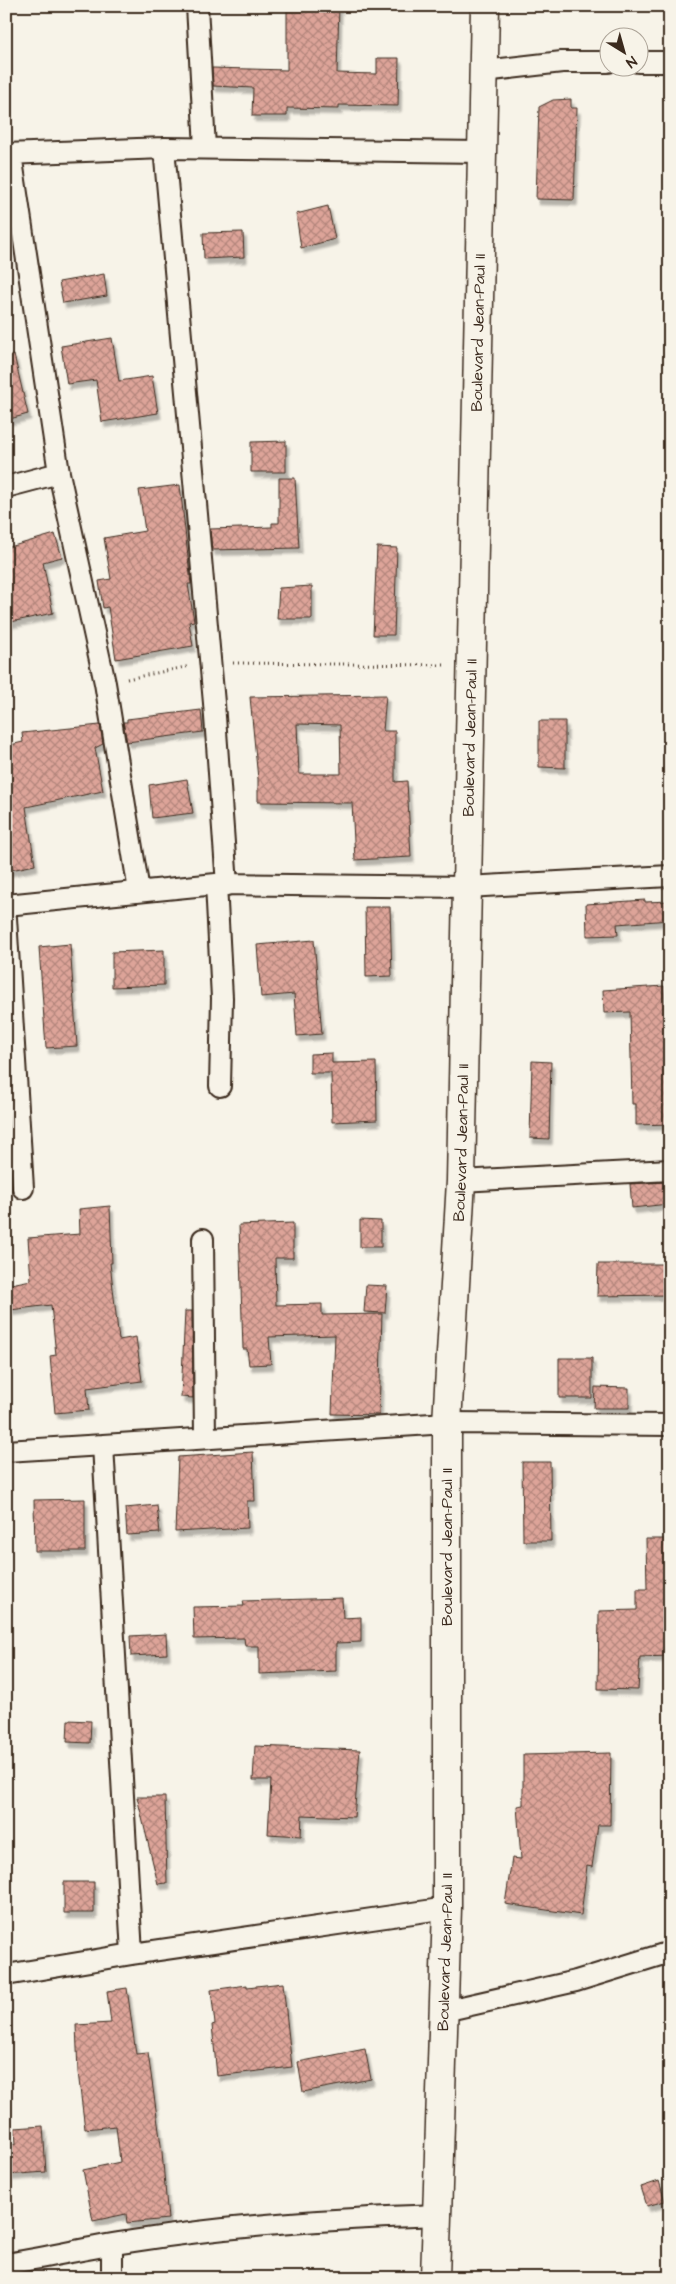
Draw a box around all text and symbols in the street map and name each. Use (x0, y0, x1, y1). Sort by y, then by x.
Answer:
north arrow (598, 28, 648, 78)
text: N (622, 51, 641, 72)
street label: Boulevard Jean-Paul II (466, 254, 491, 412)
street label: Boulevard Jean-Paul II (457, 658, 483, 817)
street label: Boulevard Jean-Paul II (448, 1063, 474, 1222)
street label: Boulevard Jean-Paul II (436, 1468, 458, 1626)
street label: Boulevard Jean-Paul II (432, 1873, 458, 2031)

